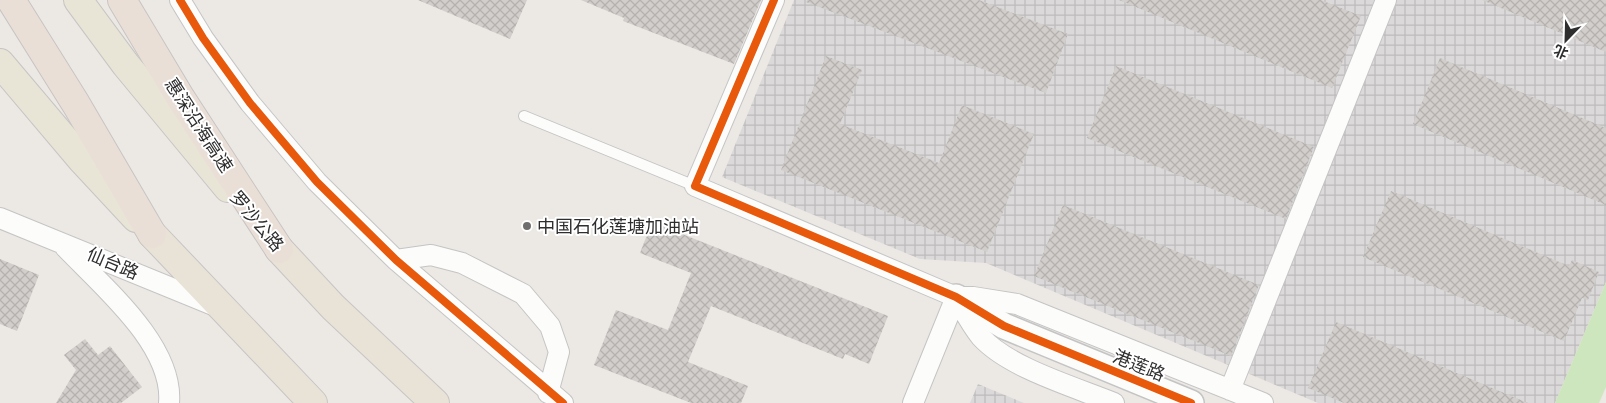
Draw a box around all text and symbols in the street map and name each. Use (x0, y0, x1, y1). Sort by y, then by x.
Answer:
north arrow (1541, 15, 1591, 65)
text: 北 (1551, 42, 1570, 62)
street label: 惠深沿海高速 (161, 74, 237, 176)
street label: 罗沙公路 (226, 187, 288, 255)
place label: 中国石化莲塘加油站 (537, 216, 699, 237)
marker: 中国石化莲塘加油站 (521, 220, 533, 232)
street label: 仙台路 (84, 243, 142, 283)
street label: 港莲路 (1110, 345, 1168, 385)

